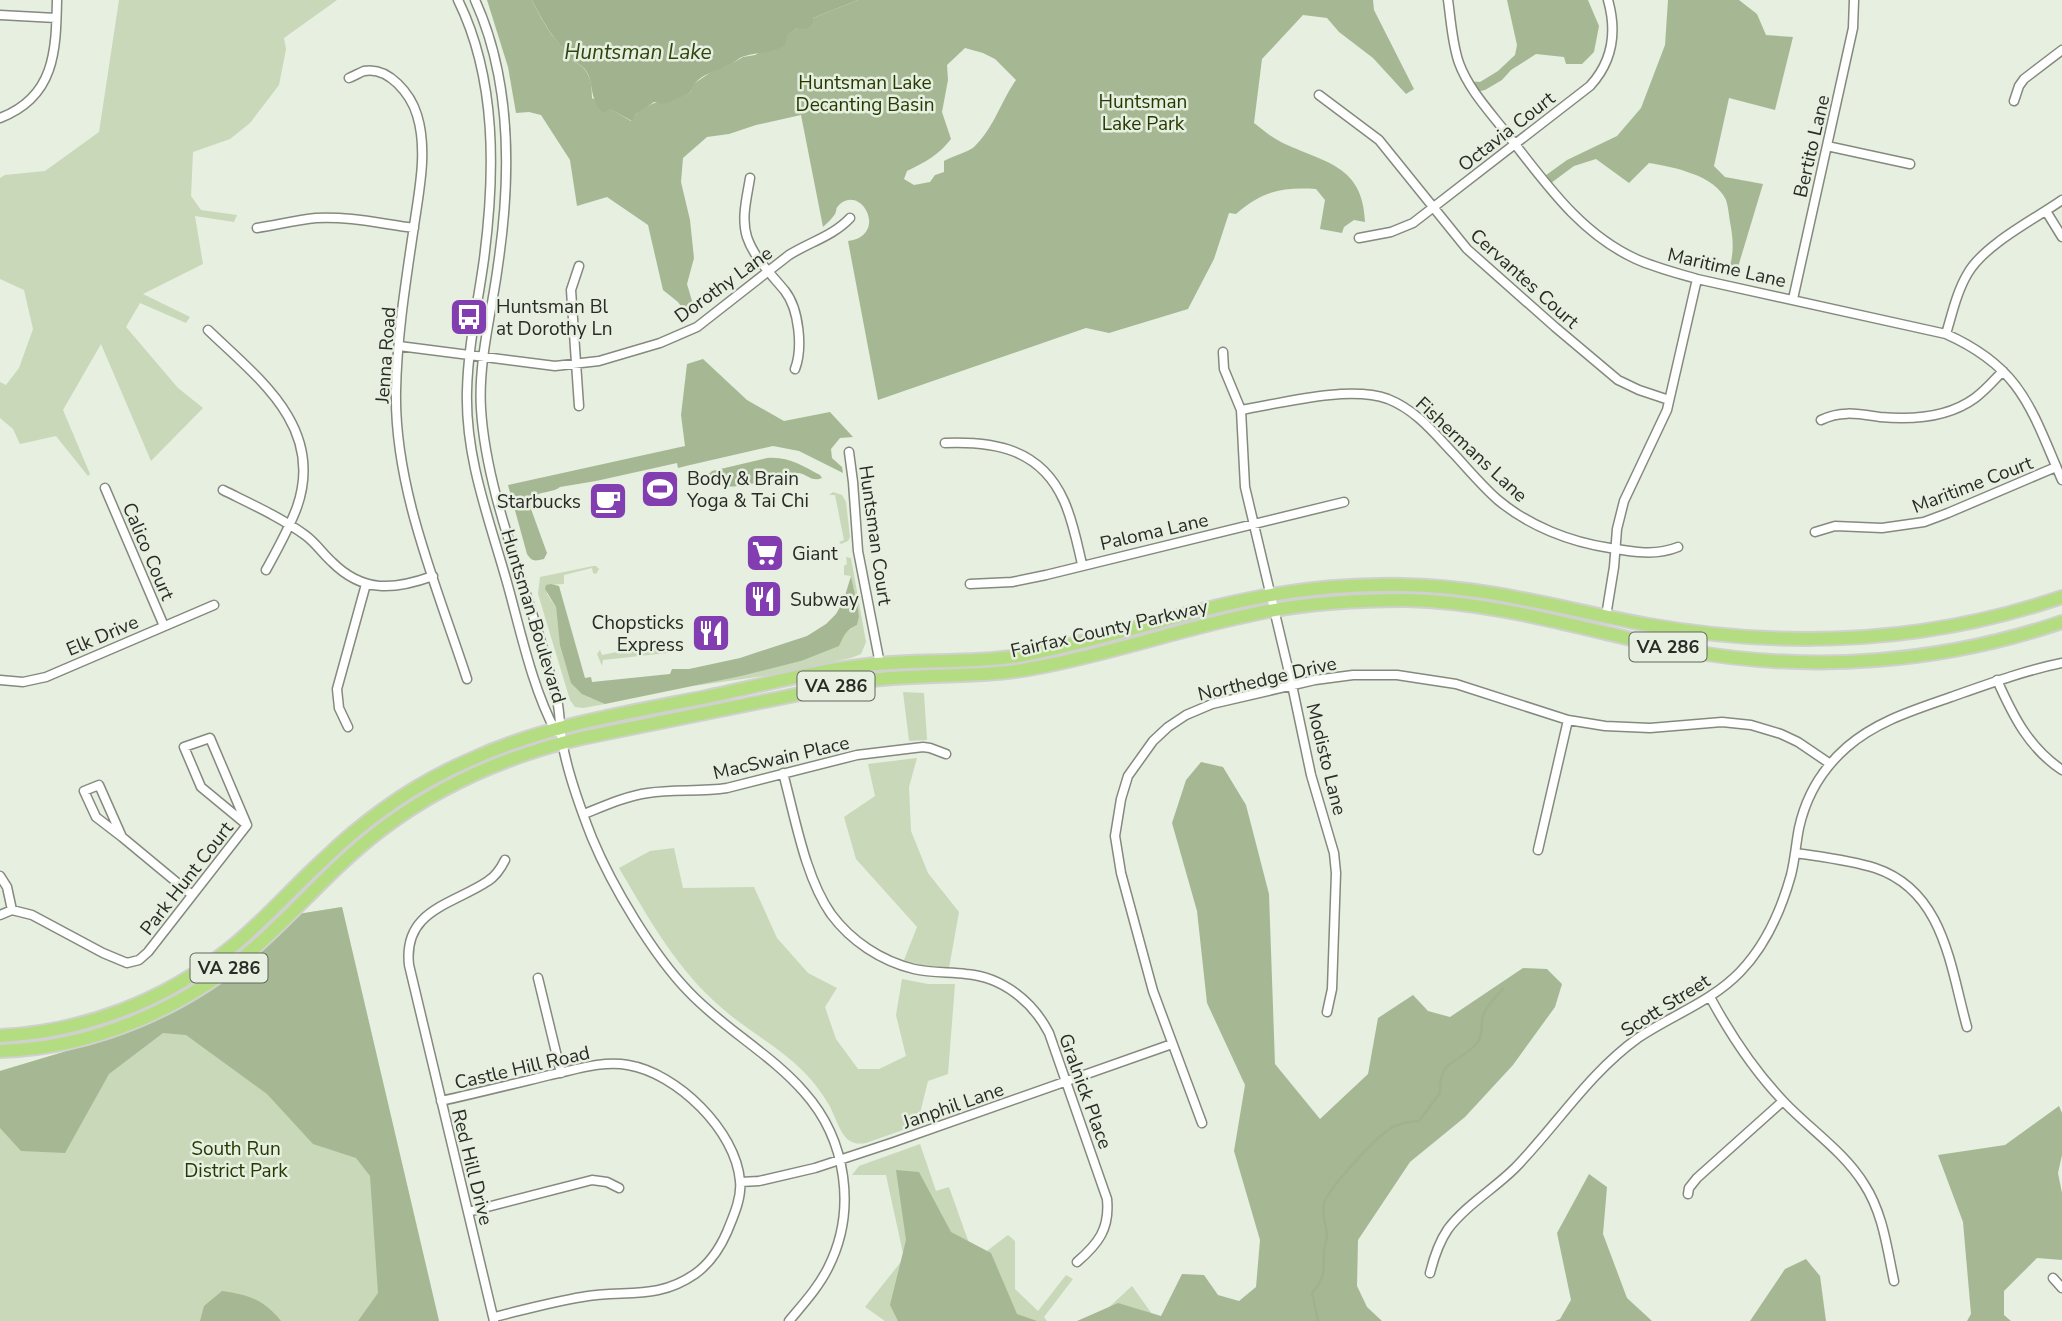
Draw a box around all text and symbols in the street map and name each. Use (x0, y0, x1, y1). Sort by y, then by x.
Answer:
water label: Huntsman Lake (564, 38, 712, 66)
park label: Huntsman Lake Decanting Basin (796, 70, 934, 118)
street label: Octavia Court (1453, 85, 1561, 178)
park label: Huntsman Lake Park (1099, 89, 1187, 137)
street label: Bertito Lane (1788, 92, 1836, 200)
street label: Cervantes Court (1464, 223, 1585, 335)
street label: Dorothy Lane (669, 240, 778, 329)
street label: Maritime Lane (1665, 242, 1789, 294)
place label: Huntsman Bl at Dorothy Ln (496, 294, 613, 342)
bus stop icon: Huntsman Bl at Dorothy Ln (448, 296, 490, 338)
street label: Jenna Road (370, 306, 402, 405)
street label: Fishermans Lane (1410, 391, 1533, 508)
street label: Maritime Court (1908, 450, 2037, 520)
street label: Huntsman Court (852, 464, 898, 607)
place label: Body & Brain Yoga & Tai Chi (686, 466, 809, 514)
sports icon: Body & Brain Yoga & Tai Chi (639, 468, 681, 510)
cafe icon: Starbucks (587, 480, 629, 522)
place label: Starbucks (497, 489, 581, 515)
street label: Calico Court (116, 498, 180, 605)
street label: Paloma Lane (1098, 507, 1211, 557)
street label: Huntsman Boulevard (494, 526, 572, 707)
supermarket icon: Giant (744, 532, 786, 574)
place label: Giant (792, 541, 838, 567)
restaurant icon: Subway (742, 578, 784, 620)
place label: Subway (790, 587, 859, 613)
street label: Fairfax County Parkway (1008, 594, 1211, 664)
street label: Elk Drive (62, 609, 143, 663)
place label: Chopsticks Express (591, 610, 684, 658)
restaurant icon: Chopsticks Express (690, 612, 732, 654)
road number: VA 286 (1630, 632, 1706, 662)
street label: Northedge Drive (1195, 650, 1339, 708)
road number: VA 286 (798, 672, 874, 700)
street label: Modisto Lane (1300, 700, 1353, 818)
street label: MacSwain Place (711, 730, 852, 786)
street label: Park Hunt Court (134, 816, 240, 941)
road number: VA 286 (190, 953, 268, 982)
street label: Scott Street (1616, 968, 1715, 1044)
street label: Gralnick Place (1052, 1030, 1118, 1153)
street label: Castle Hill Road (452, 1040, 592, 1096)
street label: Janphil Lane (898, 1077, 1007, 1136)
street label: Red Hill Drive (445, 1107, 499, 1228)
park label: South Run District Park (184, 1136, 288, 1184)

